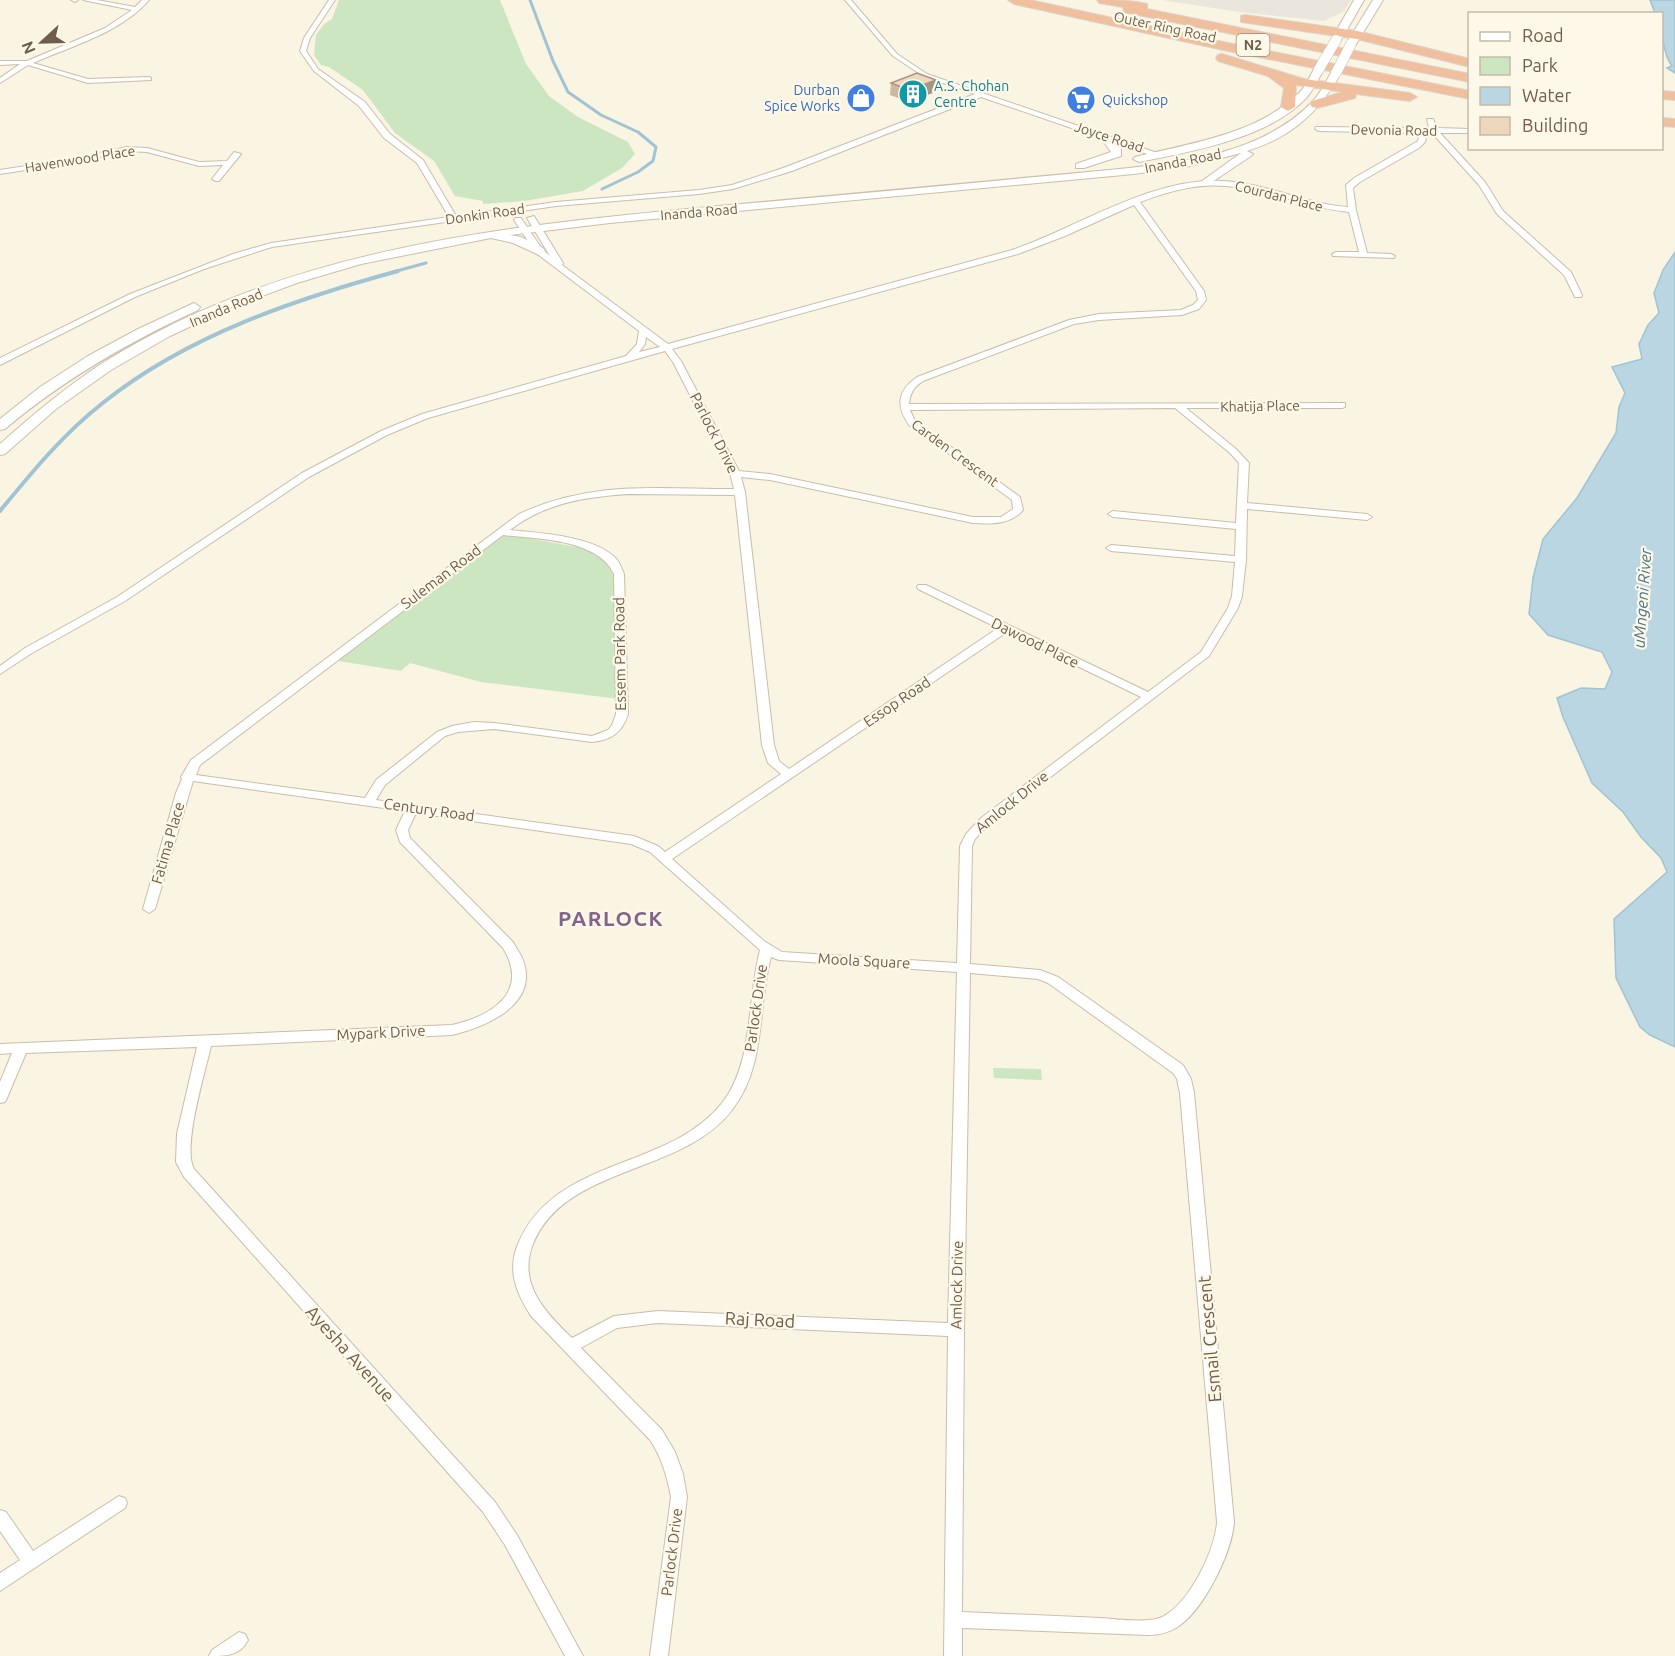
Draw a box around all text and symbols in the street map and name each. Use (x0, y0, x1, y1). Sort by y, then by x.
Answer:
street label: Outer Ring Road (1112, 8, 1218, 46)
north arrow (12, 12, 72, 72)
legend (1468, 12, 1663, 150)
text: Road (1522, 25, 1564, 45)
road number: N2 (1236, 34, 1270, 56)
text: N (18, 39, 39, 57)
text: Park (1522, 55, 1558, 75)
building icon: A.S. Chohan Centre (897, 78, 929, 110)
place label: A.S. Chohan Centre (934, 78, 1009, 110)
place label: Durban Spice Works (764, 82, 840, 114)
shop icon: Durban Spice Works (845, 82, 877, 114)
supermarket icon: Quickshop (1065, 84, 1097, 116)
text: Water (1522, 85, 1572, 105)
place label: Quickshop (1102, 92, 1168, 108)
text: Building (1522, 115, 1588, 135)
street label: Joyce Road (1073, 118, 1145, 156)
street label: Devonia Road (1351, 121, 1437, 139)
street label: Havenwood Place (24, 142, 136, 176)
street label: Inanda Road (1143, 146, 1223, 176)
street label: Courdan Place (1233, 177, 1325, 215)
street label: Donkin Road (444, 201, 526, 227)
street label: Inanda Road (660, 201, 738, 223)
street label: Inanda Road (187, 285, 265, 331)
street label: Parlock Drive (687, 390, 742, 476)
street label: Khatija Place (1220, 397, 1300, 415)
street label: Carden Crescent (908, 416, 1002, 490)
street label: Suleman Road (397, 541, 484, 612)
water label: uMngeni River (1630, 547, 1655, 649)
street label: Essem Park Road (610, 597, 629, 711)
street label: Dawood Place (989, 614, 1082, 671)
street label: Essop Road (860, 673, 933, 730)
street label: Amlock Drive (972, 767, 1052, 836)
street label: Century Road (382, 795, 476, 824)
street label: Fatima Place (148, 800, 187, 886)
district label: PARLOCK (558, 906, 664, 930)
street label: Moola Square (817, 950, 911, 971)
street label: Parlock Drive (741, 963, 770, 1053)
street label: Mypark Drive (336, 1022, 426, 1043)
street label: Amlock Drive (947, 1240, 966, 1330)
street label: Esmail Crescent (1194, 1275, 1225, 1403)
street label: Ayesha Avenue (302, 1301, 399, 1405)
street label: Raj Road (724, 1307, 796, 1331)
street label: Parlock Drive (658, 1507, 685, 1597)

